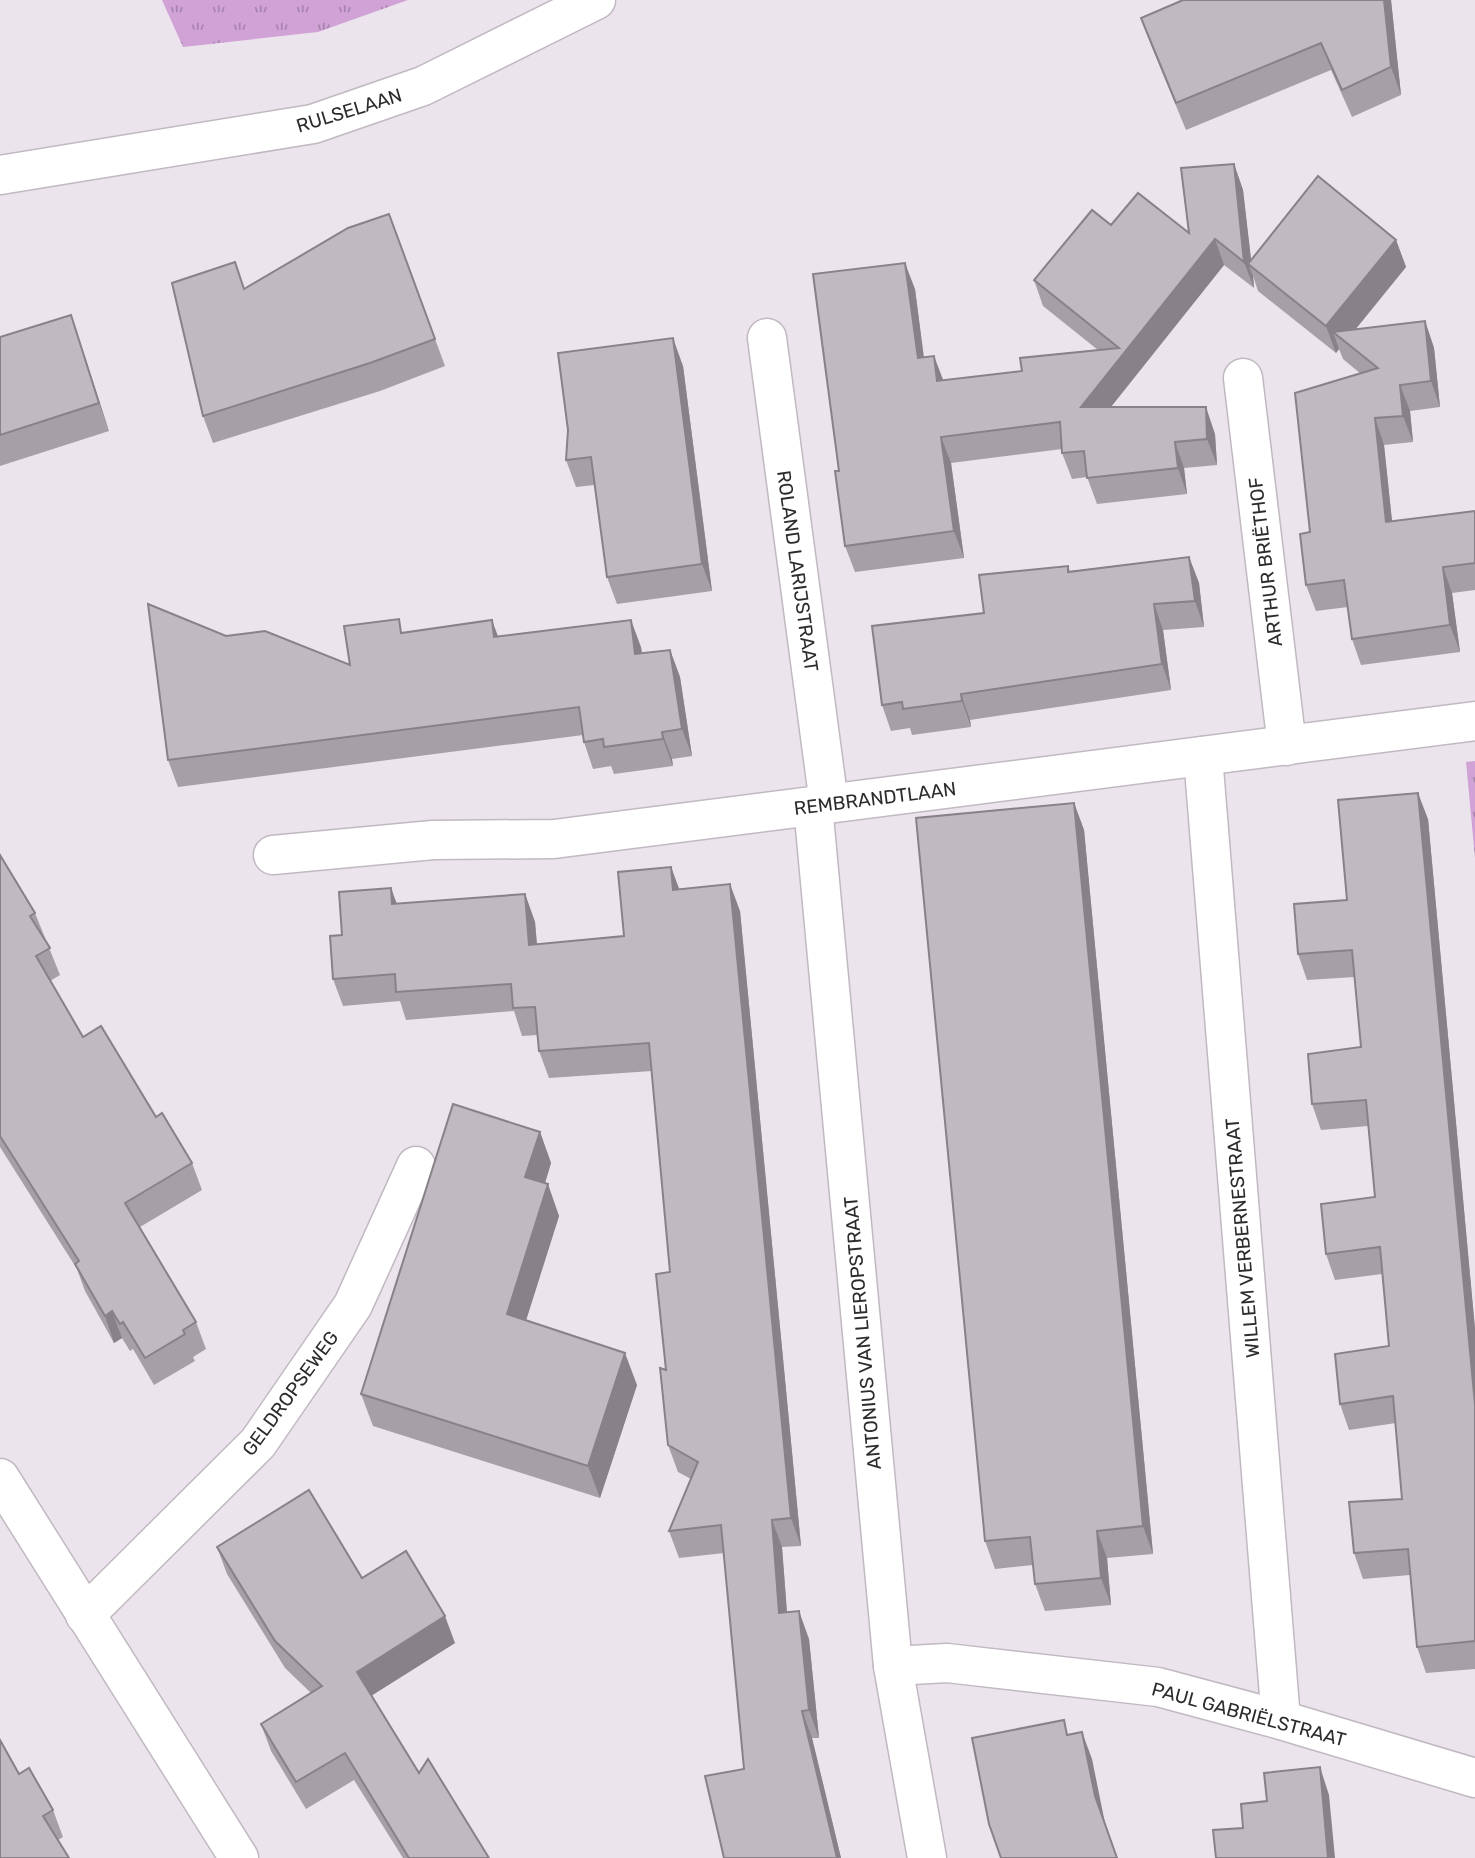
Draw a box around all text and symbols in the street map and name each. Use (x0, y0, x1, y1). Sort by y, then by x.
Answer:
street label: RULSELAAN (294, 84, 405, 137)
street label: ROLAND LARIJSTRAAT (772, 469, 823, 673)
street label: ARTHUR BRIËTHOF (1244, 476, 1287, 648)
street label: REMBRANDTLAAN (793, 777, 958, 820)
street label: WILLEM VERBERNESTRAAT (1221, 1117, 1264, 1359)
street label: ANTONIUS VAN LIEROPSTRAAT (839, 1195, 886, 1471)
street label: GELDROPSEWEG (237, 1326, 343, 1460)
street label: PAUL GABRIËLSTRAAT (1149, 1677, 1349, 1752)

